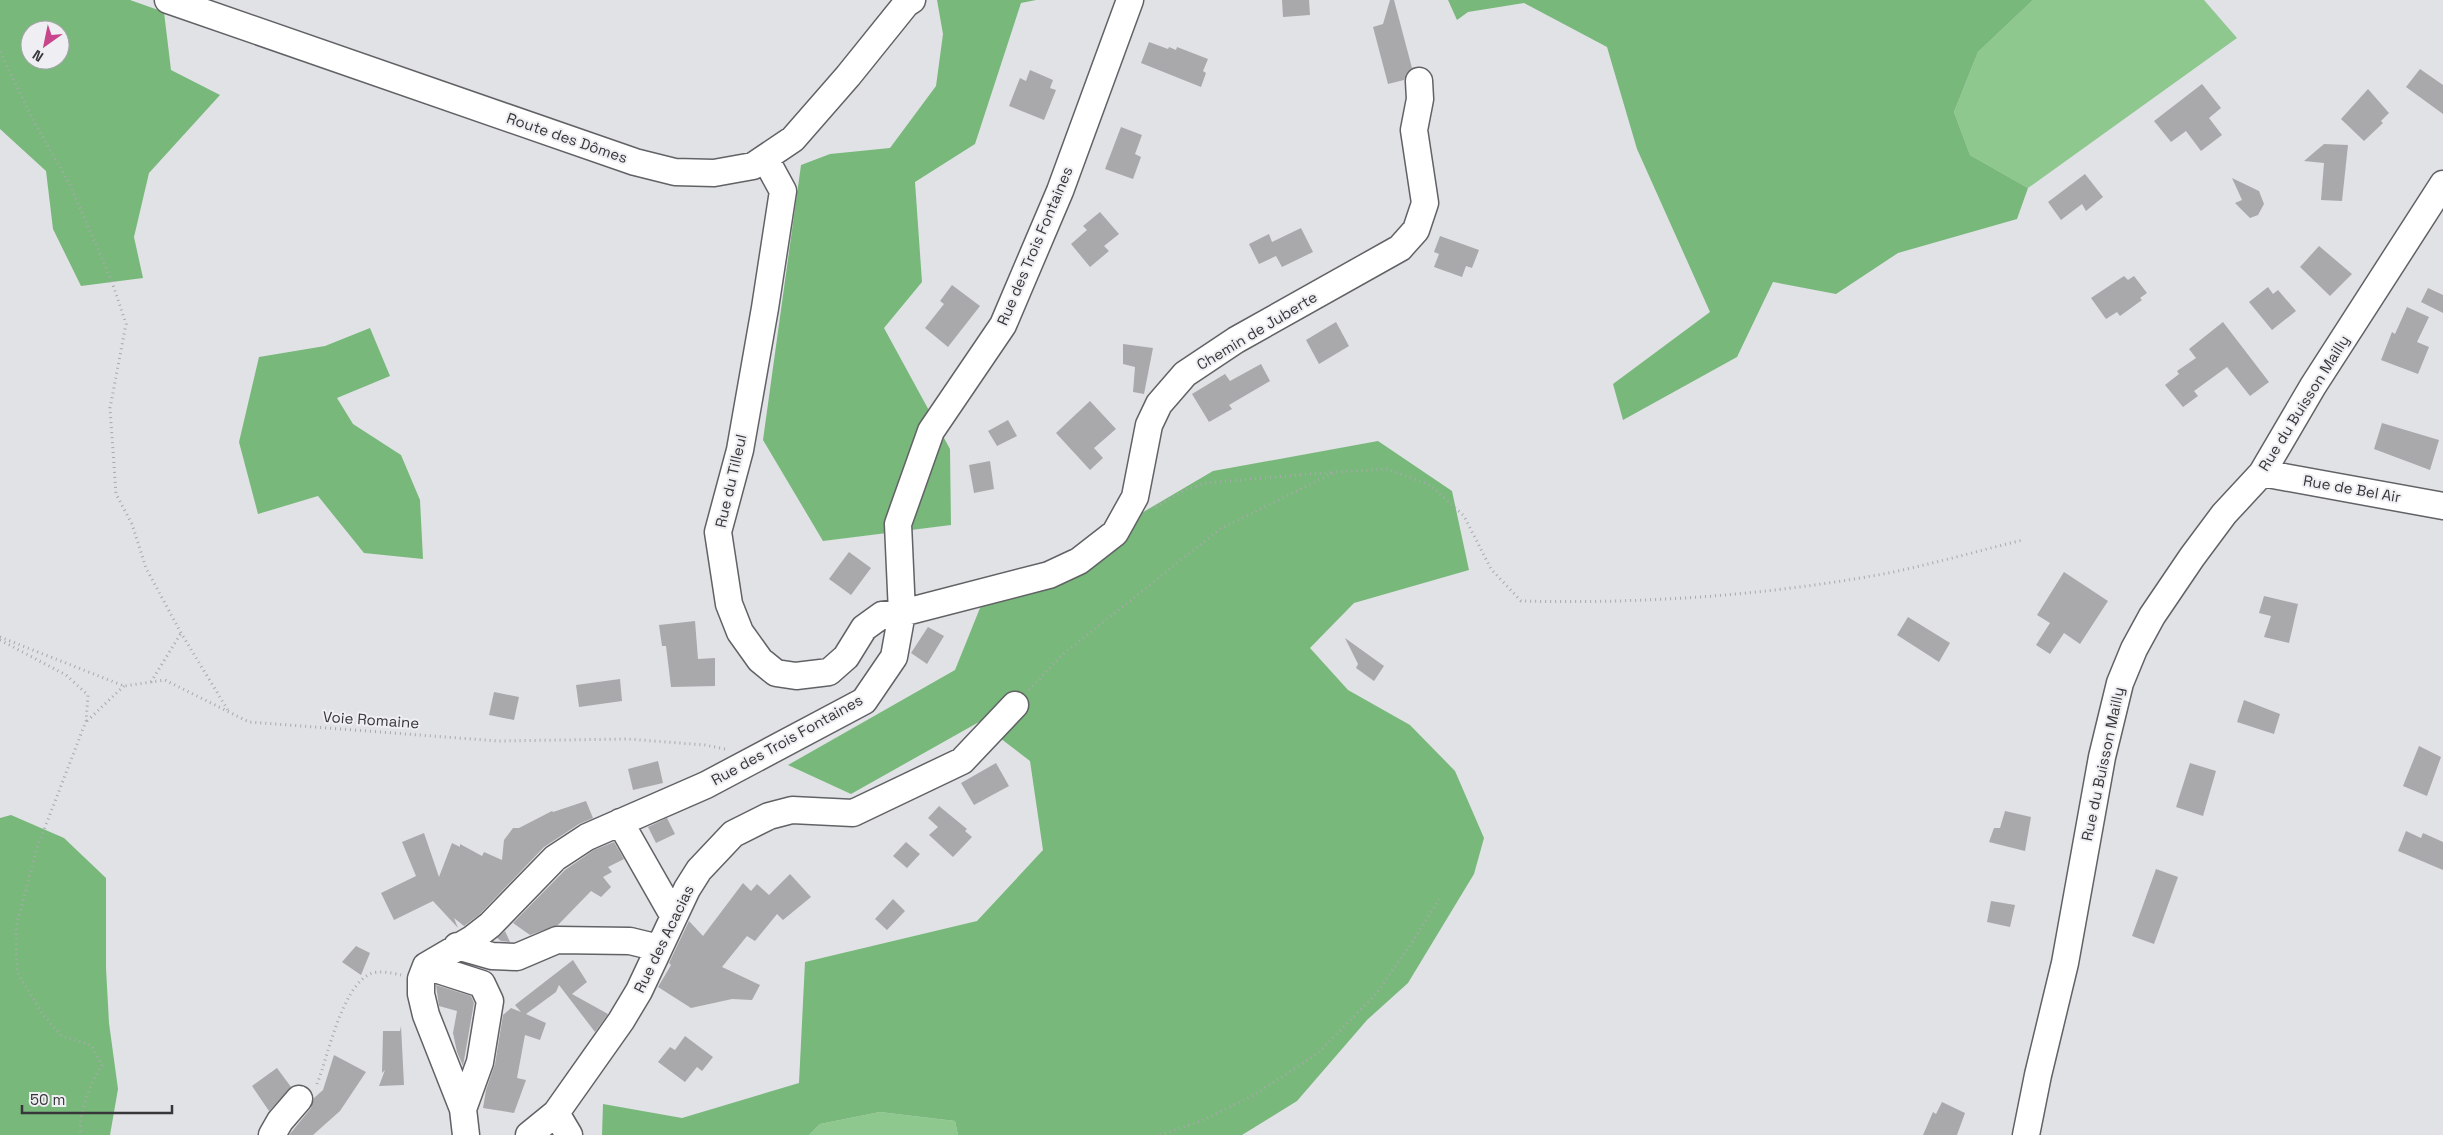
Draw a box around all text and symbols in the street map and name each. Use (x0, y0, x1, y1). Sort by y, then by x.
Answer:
north arrow (20, 20, 70, 70)
text: N (29, 46, 47, 66)
street label: Route des Dômes (504, 108, 630, 167)
street label: Rue des Trois Fontaines (992, 164, 1077, 328)
street label: Chemin de Juberte (1193, 287, 1321, 374)
street label: Rue du Buisson Mailly (2254, 331, 2353, 474)
street label: Rue du Tilleul (711, 432, 750, 529)
street label: Rue de Bel Air (2302, 471, 2403, 506)
street label: Rue du Buisson Mailly (2077, 685, 2128, 843)
street label: Rue des Trois Fontaines (708, 690, 866, 789)
street label: Voie Romaine (322, 707, 420, 732)
street label: Rue des Acacias (629, 882, 698, 996)
scale bar (22, 1082, 172, 1114)
text: 50 m (30, 1090, 65, 1109)

